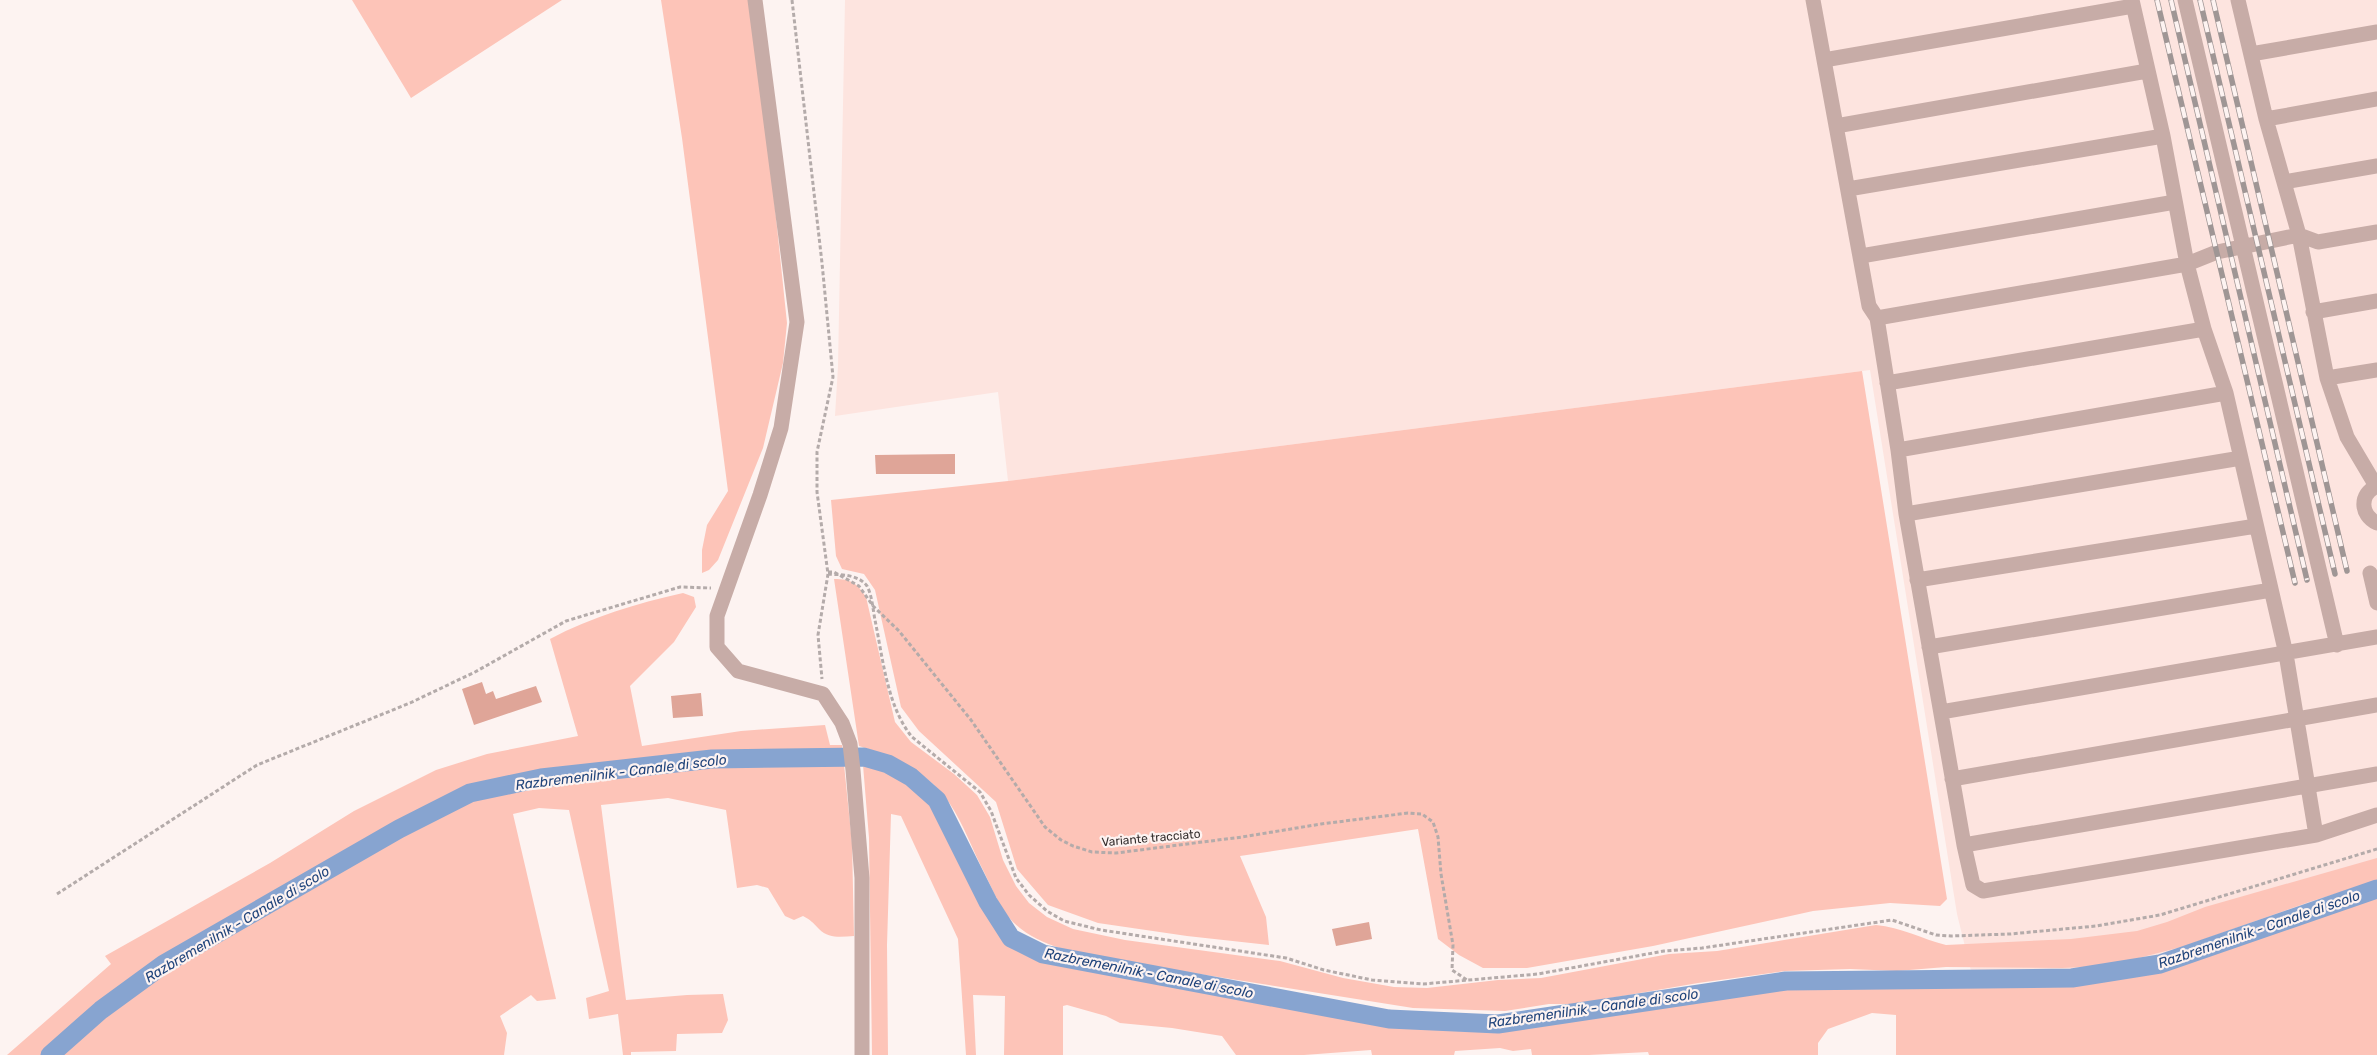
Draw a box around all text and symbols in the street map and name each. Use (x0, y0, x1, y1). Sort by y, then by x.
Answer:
water label: Razbremenilnik - Canale di scolo (514, 751, 728, 794)
street label: Variante tracciato (1101, 827, 1201, 849)
water label: Razbremenilnik - Canale di scolo (142, 862, 333, 986)
water label: Razbremenilnik - Canale di scolo (2156, 887, 2362, 972)
water label: Razbremenilnik - Canale di scolo (1043, 945, 1255, 1002)
water label: Razbremenilnik - Canale di scolo (1487, 985, 1700, 1032)

